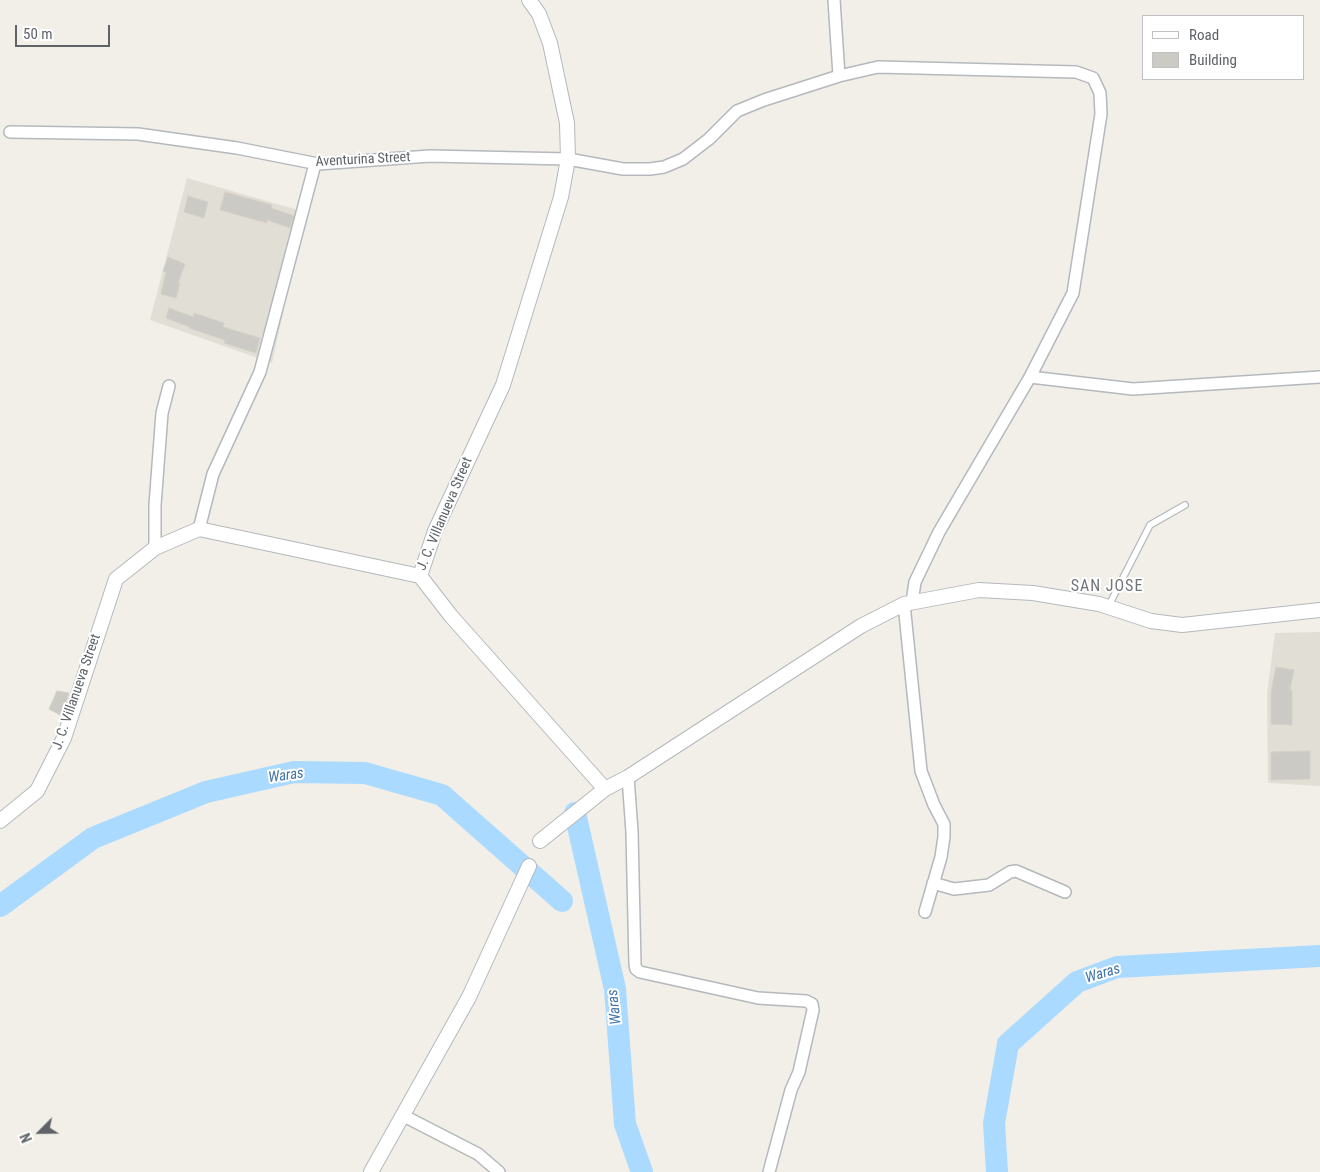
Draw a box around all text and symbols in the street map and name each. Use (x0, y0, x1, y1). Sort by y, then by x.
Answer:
scale bar (18, 15, 112, 47)
legend (1142, 15, 1305, 80)
text: 50 m (23, 25, 53, 43)
text: Road (1189, 26, 1219, 44)
text: Building (1189, 51, 1237, 69)
street label: Aventurina Street (315, 149, 411, 171)
street label: J. C. Villanueva Street (414, 455, 476, 573)
district label: SAN JOSE (1070, 577, 1144, 597)
street label: J. C. Villanueva Street (49, 632, 105, 752)
water label: Waras (267, 765, 305, 787)
water label: Waras (1083, 960, 1123, 988)
water label: Waras (604, 988, 626, 1026)
north arrow (15, 1107, 65, 1157)
text: N (17, 1131, 35, 1145)

